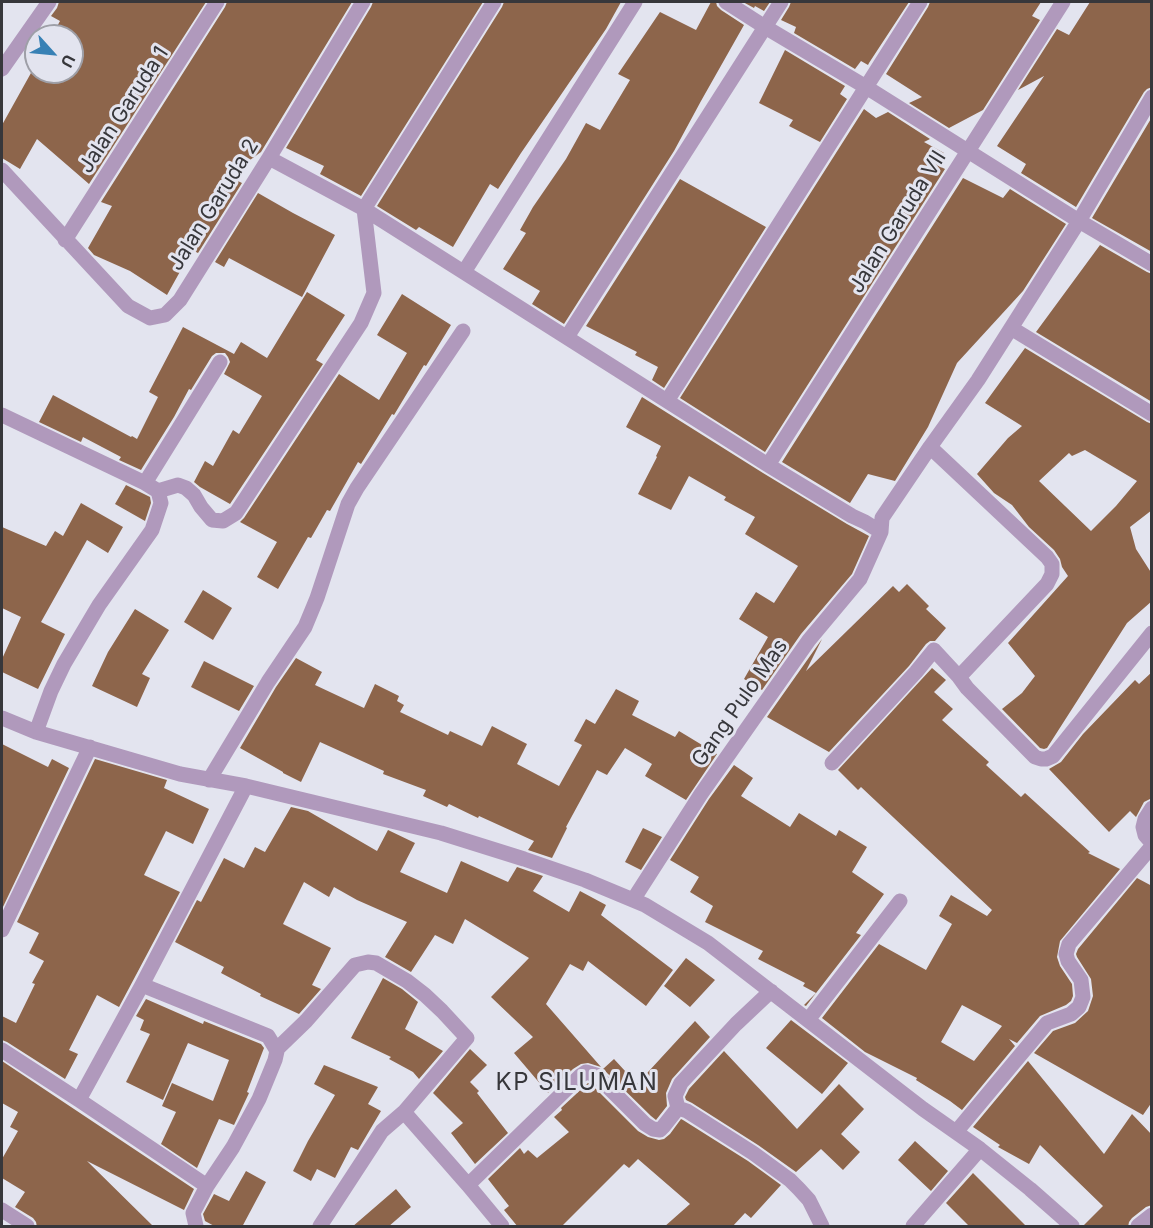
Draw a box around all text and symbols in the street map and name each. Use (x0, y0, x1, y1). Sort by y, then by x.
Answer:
north arrow (24, 24, 84, 84)
street label: Jalan Garuda 1 (74, 42, 174, 178)
text: U (57, 52, 80, 71)
street label: Jalan Garuda 2 (164, 135, 264, 275)
street label: Jalan Garuda VII (844, 146, 952, 298)
street label: Gang Pulo Mas (687, 634, 793, 772)
district label: KP SILUMAN (496, 1069, 658, 1097)

